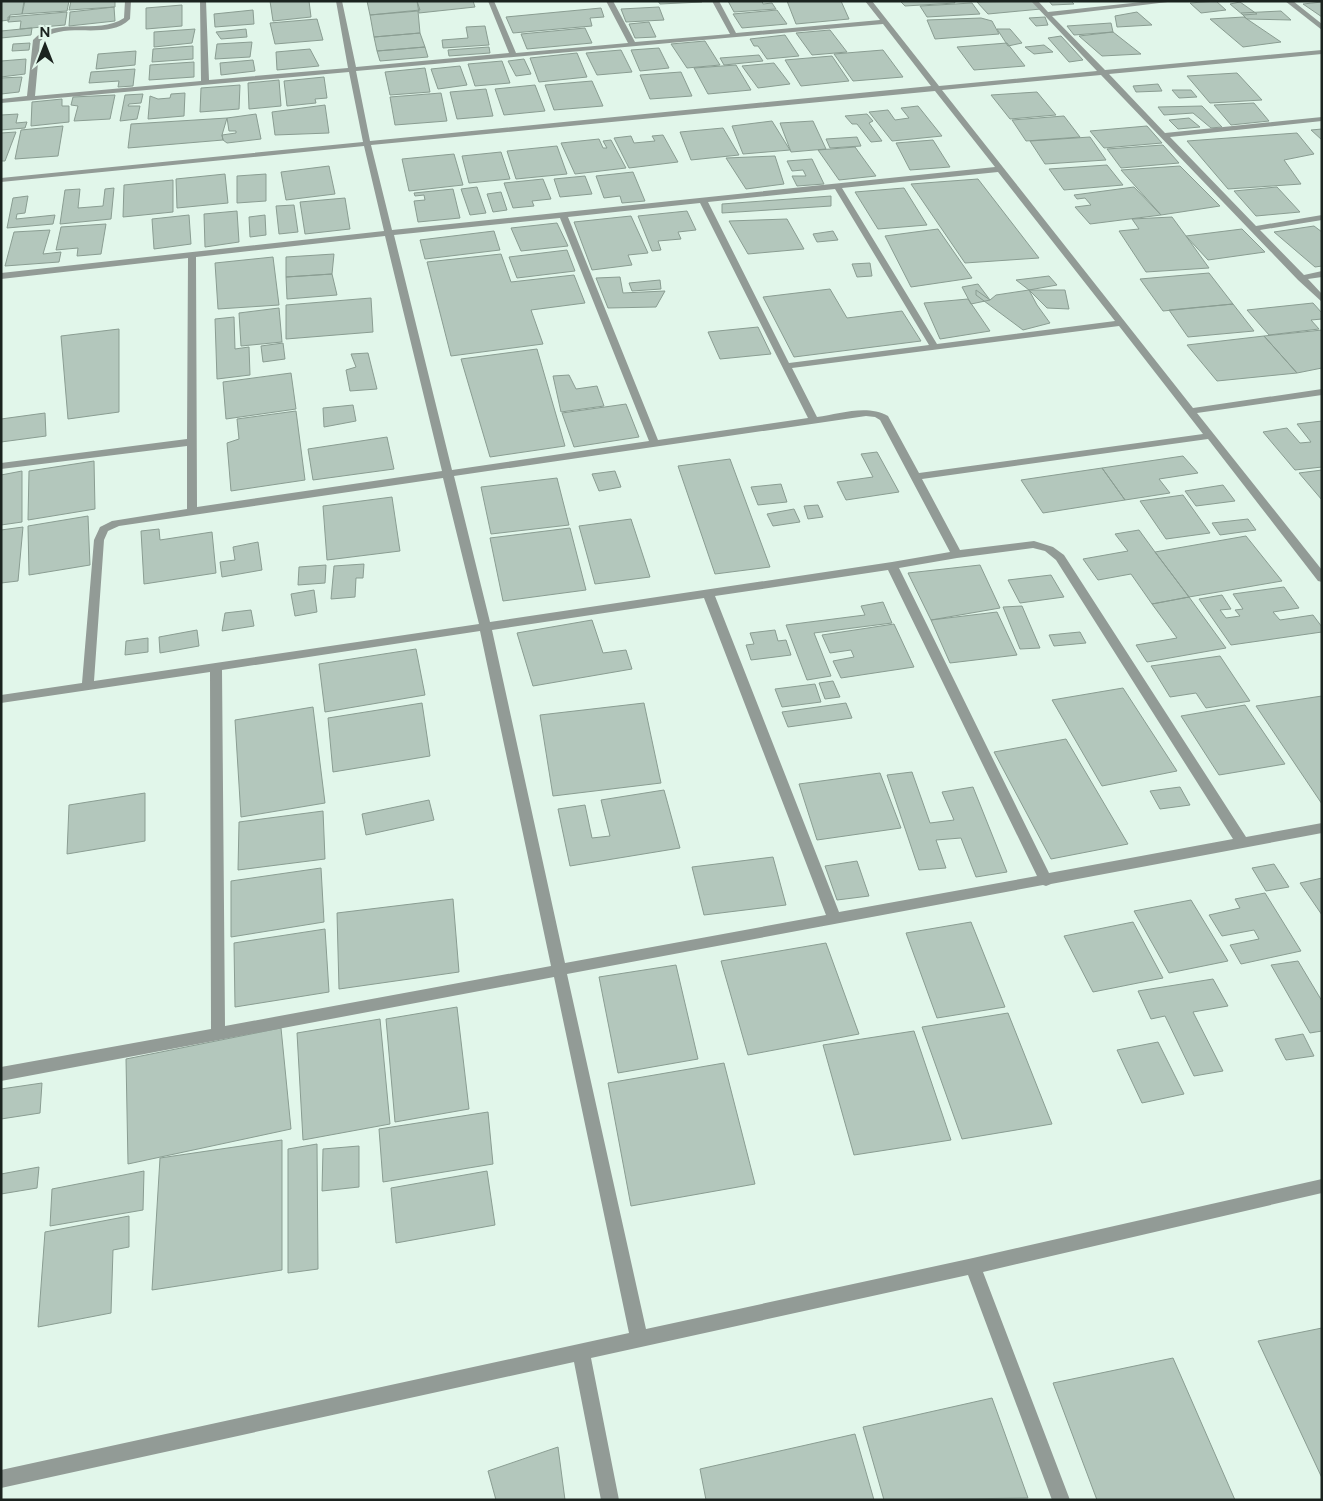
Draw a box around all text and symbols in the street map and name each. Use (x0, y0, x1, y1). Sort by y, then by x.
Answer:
north arrow (20, 20, 70, 70)
text: N (40, 24, 50, 41)

